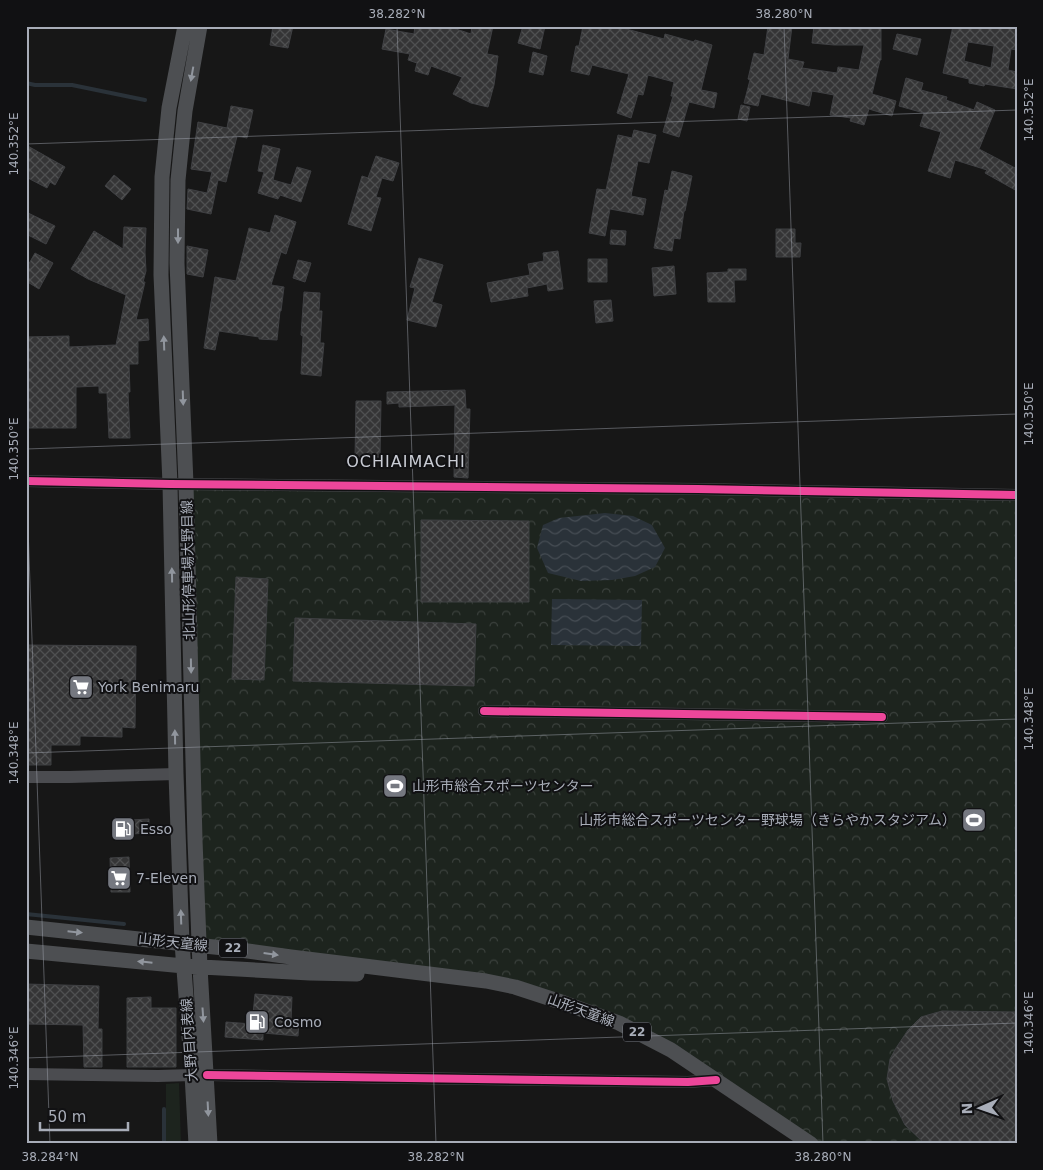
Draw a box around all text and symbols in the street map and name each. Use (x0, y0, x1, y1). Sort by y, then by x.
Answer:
text: 38.282°N (369, 7, 425, 21)
text: 38.280°N (756, 7, 812, 21)
one-way arrow (187, 67, 195, 83)
text: 140.352°E (1022, 78, 1036, 142)
text: 140.352°E (7, 112, 21, 176)
one-way arrow (173, 228, 181, 244)
one-way arrow (159, 334, 167, 350)
text: 140.350°E (1022, 382, 1036, 446)
one-way arrow (179, 390, 187, 406)
text: 140.350°E (7, 417, 21, 481)
district label: OCHIAIMACHI (346, 452, 466, 471)
street label: 北山形停車場大野目線 (179, 500, 197, 640)
one-way arrow (167, 567, 175, 583)
one-way arrow (187, 658, 195, 674)
supermarket icon: York Benimaru (68, 674, 94, 700)
place label: York Benimaru (97, 679, 199, 695)
text: 140.348°E (1022, 687, 1036, 751)
text: 140.348°E (7, 721, 21, 785)
one-way arrow (171, 729, 179, 745)
sports icon: 山形市総合スポーツセンター (382, 773, 408, 799)
place label: 山形市総合スポーツセンター (412, 778, 594, 794)
sports icon: 山形市総合スポーツセンター野球場（きらやかスタジアム） (961, 807, 987, 833)
place label: 山形市総合スポーツセンター野球場（きらやかスタジアム） (579, 812, 956, 828)
fuel station icon: Esso (110, 816, 136, 842)
place label: Esso (140, 821, 172, 837)
supermarket icon: 7-Eleven (106, 865, 132, 891)
place label: 7-Eleven (136, 870, 197, 886)
one-way arrow (177, 909, 185, 925)
one-way arrow (67, 928, 83, 936)
street label: 山形天童線 (137, 930, 209, 954)
road number: 22 (219, 938, 247, 958)
one-way arrow (263, 950, 279, 958)
one-way arrow (136, 958, 152, 966)
street label: 山形天童線 (545, 991, 617, 1029)
text: 140.346°E (1022, 991, 1036, 1055)
street label: 大野目内表線 (178, 998, 200, 1082)
one-way arrow (199, 1007, 207, 1023)
fuel station icon: Cosmo (244, 1009, 270, 1035)
place label: Cosmo (274, 1014, 322, 1030)
road number: 22 (623, 1022, 651, 1042)
text: 140.346°E (7, 1026, 21, 1090)
north arrow (956, 1082, 1006, 1132)
scale bar (40, 1100, 128, 1132)
one-way arrow (205, 1102, 213, 1118)
text: N (959, 1102, 975, 1115)
text: 50 m (48, 1108, 86, 1126)
text: 38.284°N (22, 1150, 78, 1164)
text: 38.282°N (408, 1150, 464, 1164)
text: 38.280°N (795, 1150, 851, 1164)

